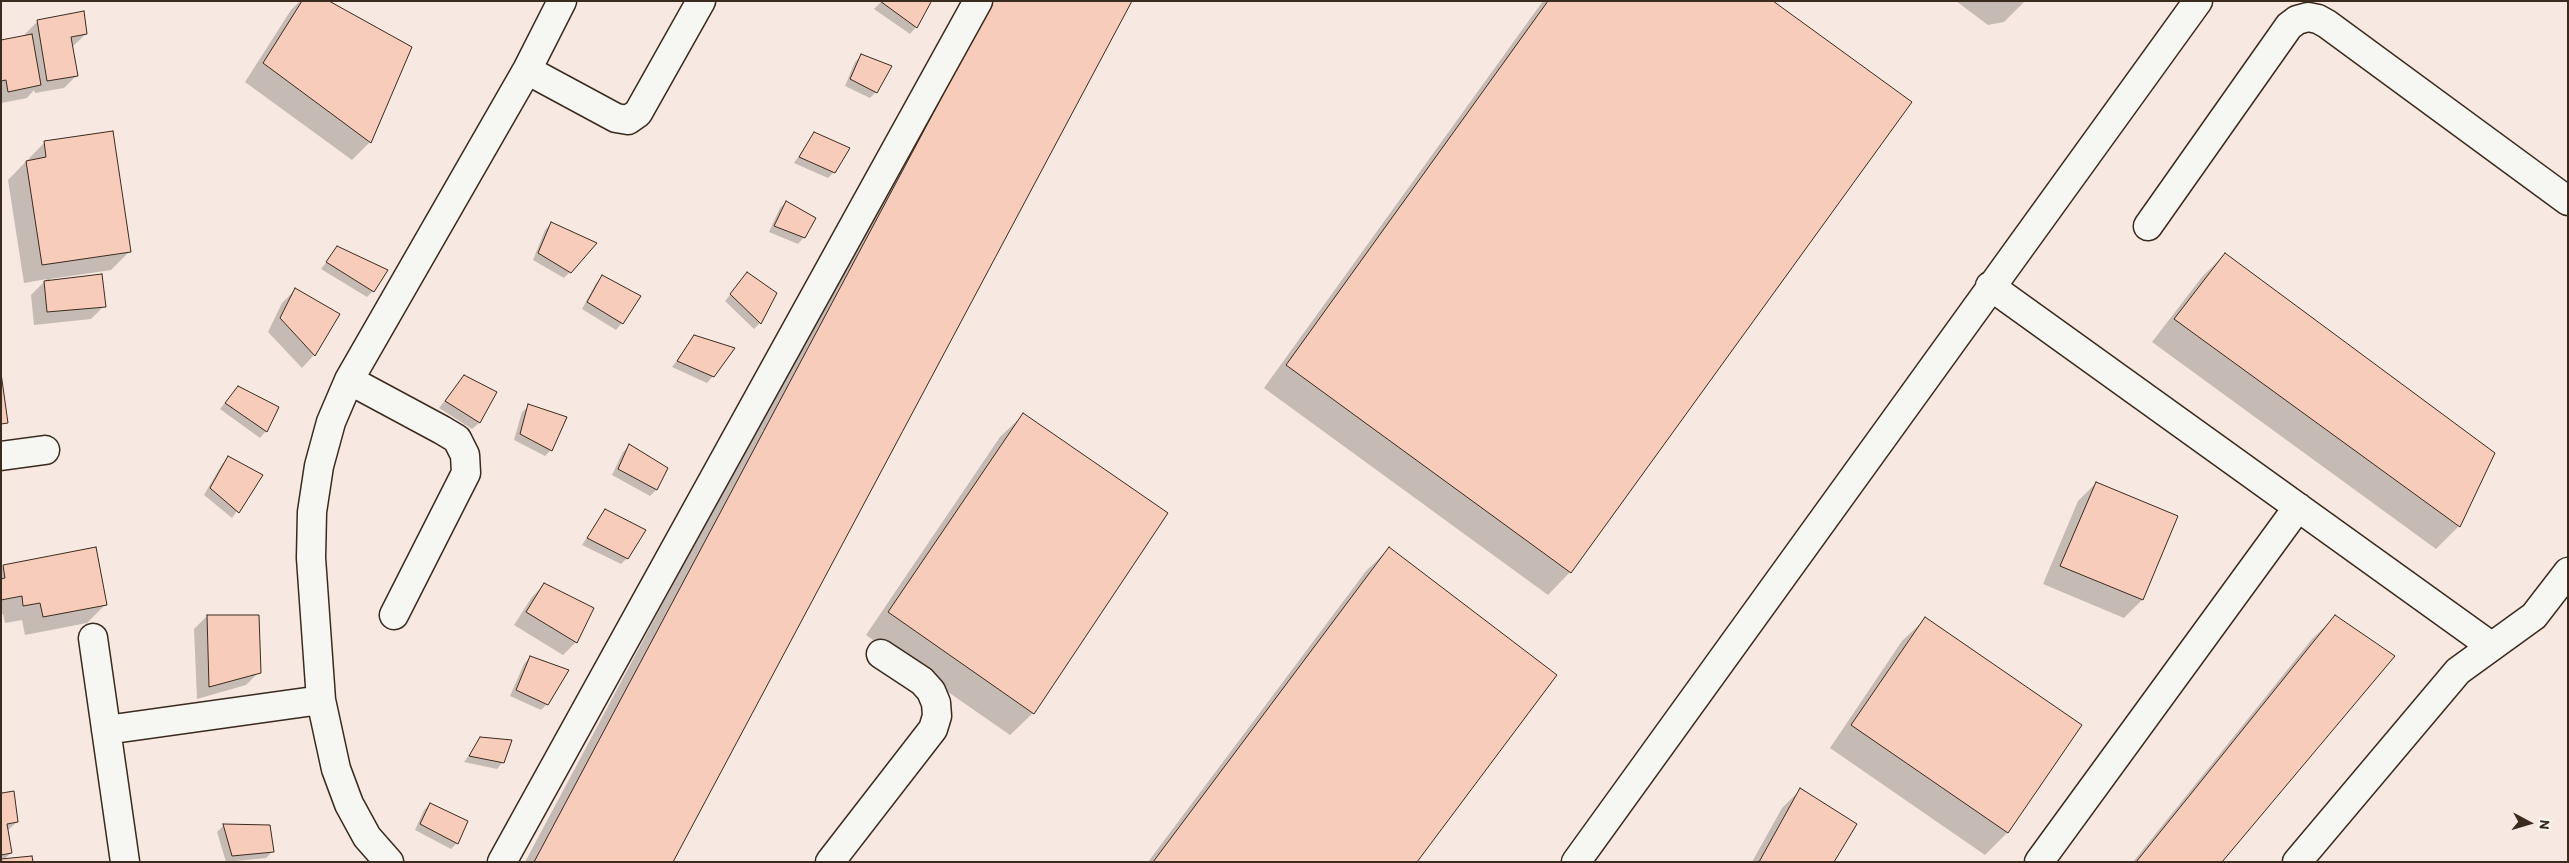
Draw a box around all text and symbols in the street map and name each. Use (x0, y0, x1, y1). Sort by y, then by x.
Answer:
north arrow (2504, 798, 2554, 848)
text: N (2535, 819, 2553, 830)

